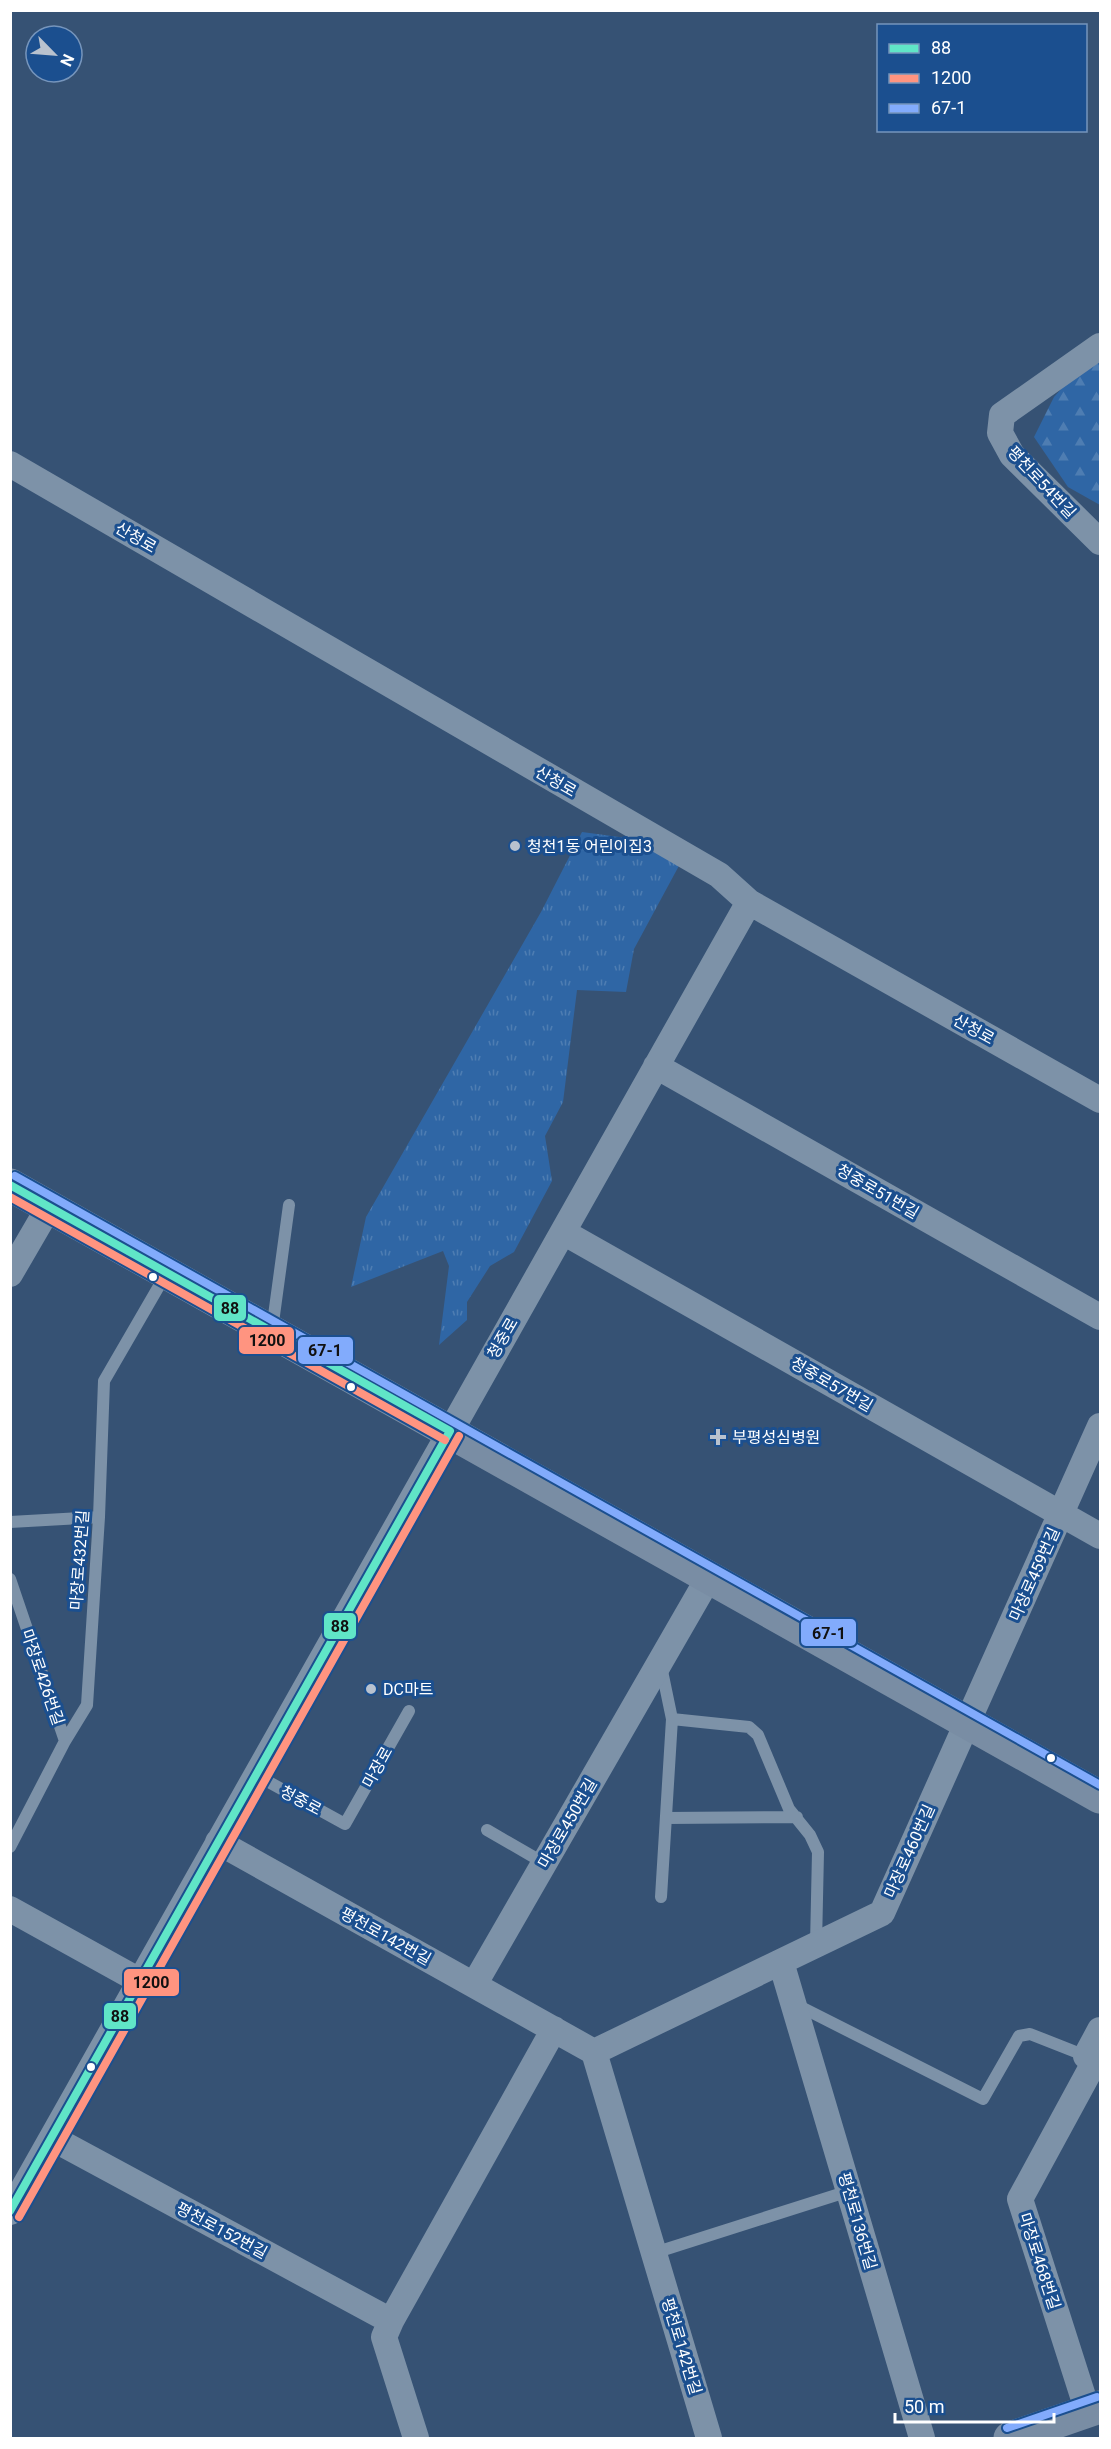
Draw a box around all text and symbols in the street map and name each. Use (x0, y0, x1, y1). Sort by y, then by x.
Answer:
north arrow (24, 24, 84, 84)
legend (877, 24, 1087, 132)
text: 88 (931, 37, 951, 58)
text: N (56, 51, 78, 69)
text: 1200 (931, 67, 971, 88)
text: 67-1 (931, 97, 966, 118)
street label: 평천로54번길 (1003, 442, 1080, 522)
street label: 산청로 (112, 518, 160, 557)
street label: 산청로 (532, 762, 580, 801)
place label: 청천1동 어린이집3 (527, 837, 652, 856)
marker: 청천1동 어린이집3 (508, 839, 522, 853)
street label: 산청로 (950, 1010, 998, 1049)
street label: 청중로51번길 (833, 1160, 922, 1223)
unlabelled marker (147, 1271, 159, 1283)
line badge: 88 (213, 1294, 247, 1322)
text: 88 (221, 1299, 239, 1318)
street label: 청중로 (483, 1314, 522, 1362)
line badge: 1200 (238, 1326, 295, 1355)
text: 1200 (249, 1331, 285, 1350)
line badge: 67-1 (297, 1336, 354, 1365)
text: 67-1 (308, 1341, 342, 1360)
street label: 청중로57번길 (787, 1353, 876, 1416)
unlabelled marker (345, 1381, 357, 1393)
marker: 부평성심병원 (709, 1428, 727, 1446)
place label: 부평성심병원 (732, 1428, 820, 1447)
street label: 마장로432번길 (67, 1509, 92, 1611)
street label: 마장로459번길 (1005, 1524, 1064, 1624)
line badge: 88 (323, 1612, 357, 1640)
text: 88 (331, 1617, 349, 1636)
line badge: 67-1 (800, 1618, 857, 1647)
text: 67-1 (812, 1624, 846, 1643)
street label: 마장로426번길 (17, 1627, 68, 1728)
place label: DC마트 (383, 1680, 433, 1699)
marker: DC마트 (364, 1682, 378, 1696)
street label: 마장로 (358, 1743, 397, 1791)
unlabelled marker (1045, 1752, 1057, 1764)
street label: 마장로450번길 (534, 1775, 601, 1872)
street label: 청중로 (277, 1782, 325, 1819)
street label: 마장로460번길 (880, 1801, 939, 1901)
street label: 평천로142번길 (337, 1904, 434, 1969)
line badge: 1200 (123, 1968, 180, 1997)
text: 1200 (133, 1973, 169, 1992)
line badge: 88 (103, 2002, 137, 2030)
text: 88 (111, 2007, 129, 2026)
unlabelled marker (85, 2061, 97, 2073)
street label: 평천로136번길 (835, 2170, 881, 2272)
street label: 평천로152번길 (173, 2198, 271, 2262)
street label: 마장로468번길 (1015, 2210, 1064, 2312)
street label: 평천로142번길 (658, 2295, 705, 2397)
scale bar (895, 2386, 1054, 2424)
text: 50 m (904, 2396, 944, 2417)

